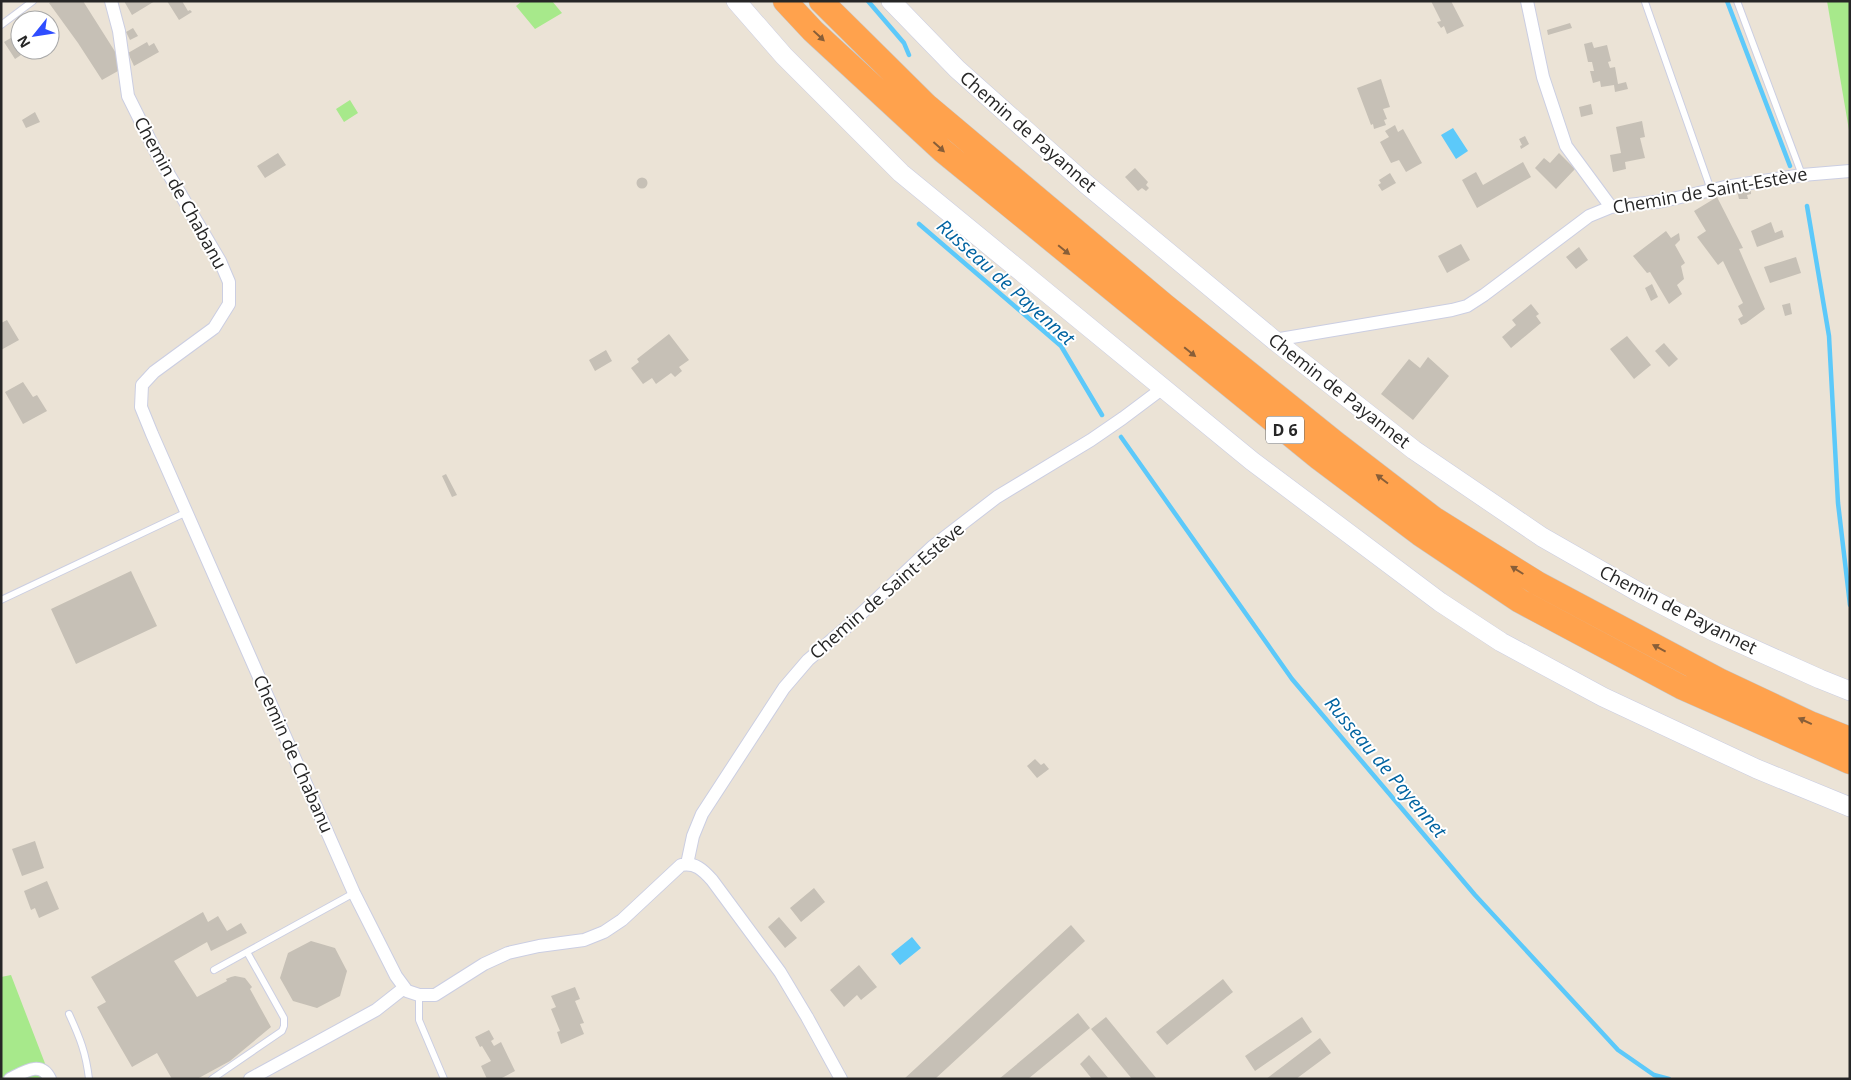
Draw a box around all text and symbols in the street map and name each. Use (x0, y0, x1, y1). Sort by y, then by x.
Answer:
north arrow (10, 10, 60, 60)
one-way arrow (813, 30, 825, 42)
text: N (12, 32, 34, 51)
street label: Chemin de Payannet (955, 65, 1102, 197)
street label: Chemin de Chabanu (129, 112, 233, 273)
one-way arrow (932, 141, 944, 153)
street label: Chemin de Saint-Estève (1611, 161, 1809, 219)
water label: Russeau de Payennet (932, 213, 1081, 351)
one-way arrow (1057, 244, 1070, 255)
street label: Chemin de Payannet (1264, 327, 1415, 453)
one-way arrow (1183, 347, 1196, 358)
road number: D 6 (1266, 416, 1304, 444)
one-way arrow (1375, 474, 1389, 484)
street label: Chemin de Saint-Estève (804, 517, 969, 664)
street label: Chemin de Payannet (1596, 559, 1761, 659)
one-way arrow (1510, 566, 1523, 575)
one-way arrow (1652, 644, 1666, 652)
street label: Chemin de Chabanu (248, 671, 340, 836)
water label: Russeau de Payennet (1319, 691, 1453, 844)
one-way arrow (1797, 716, 1812, 725)

